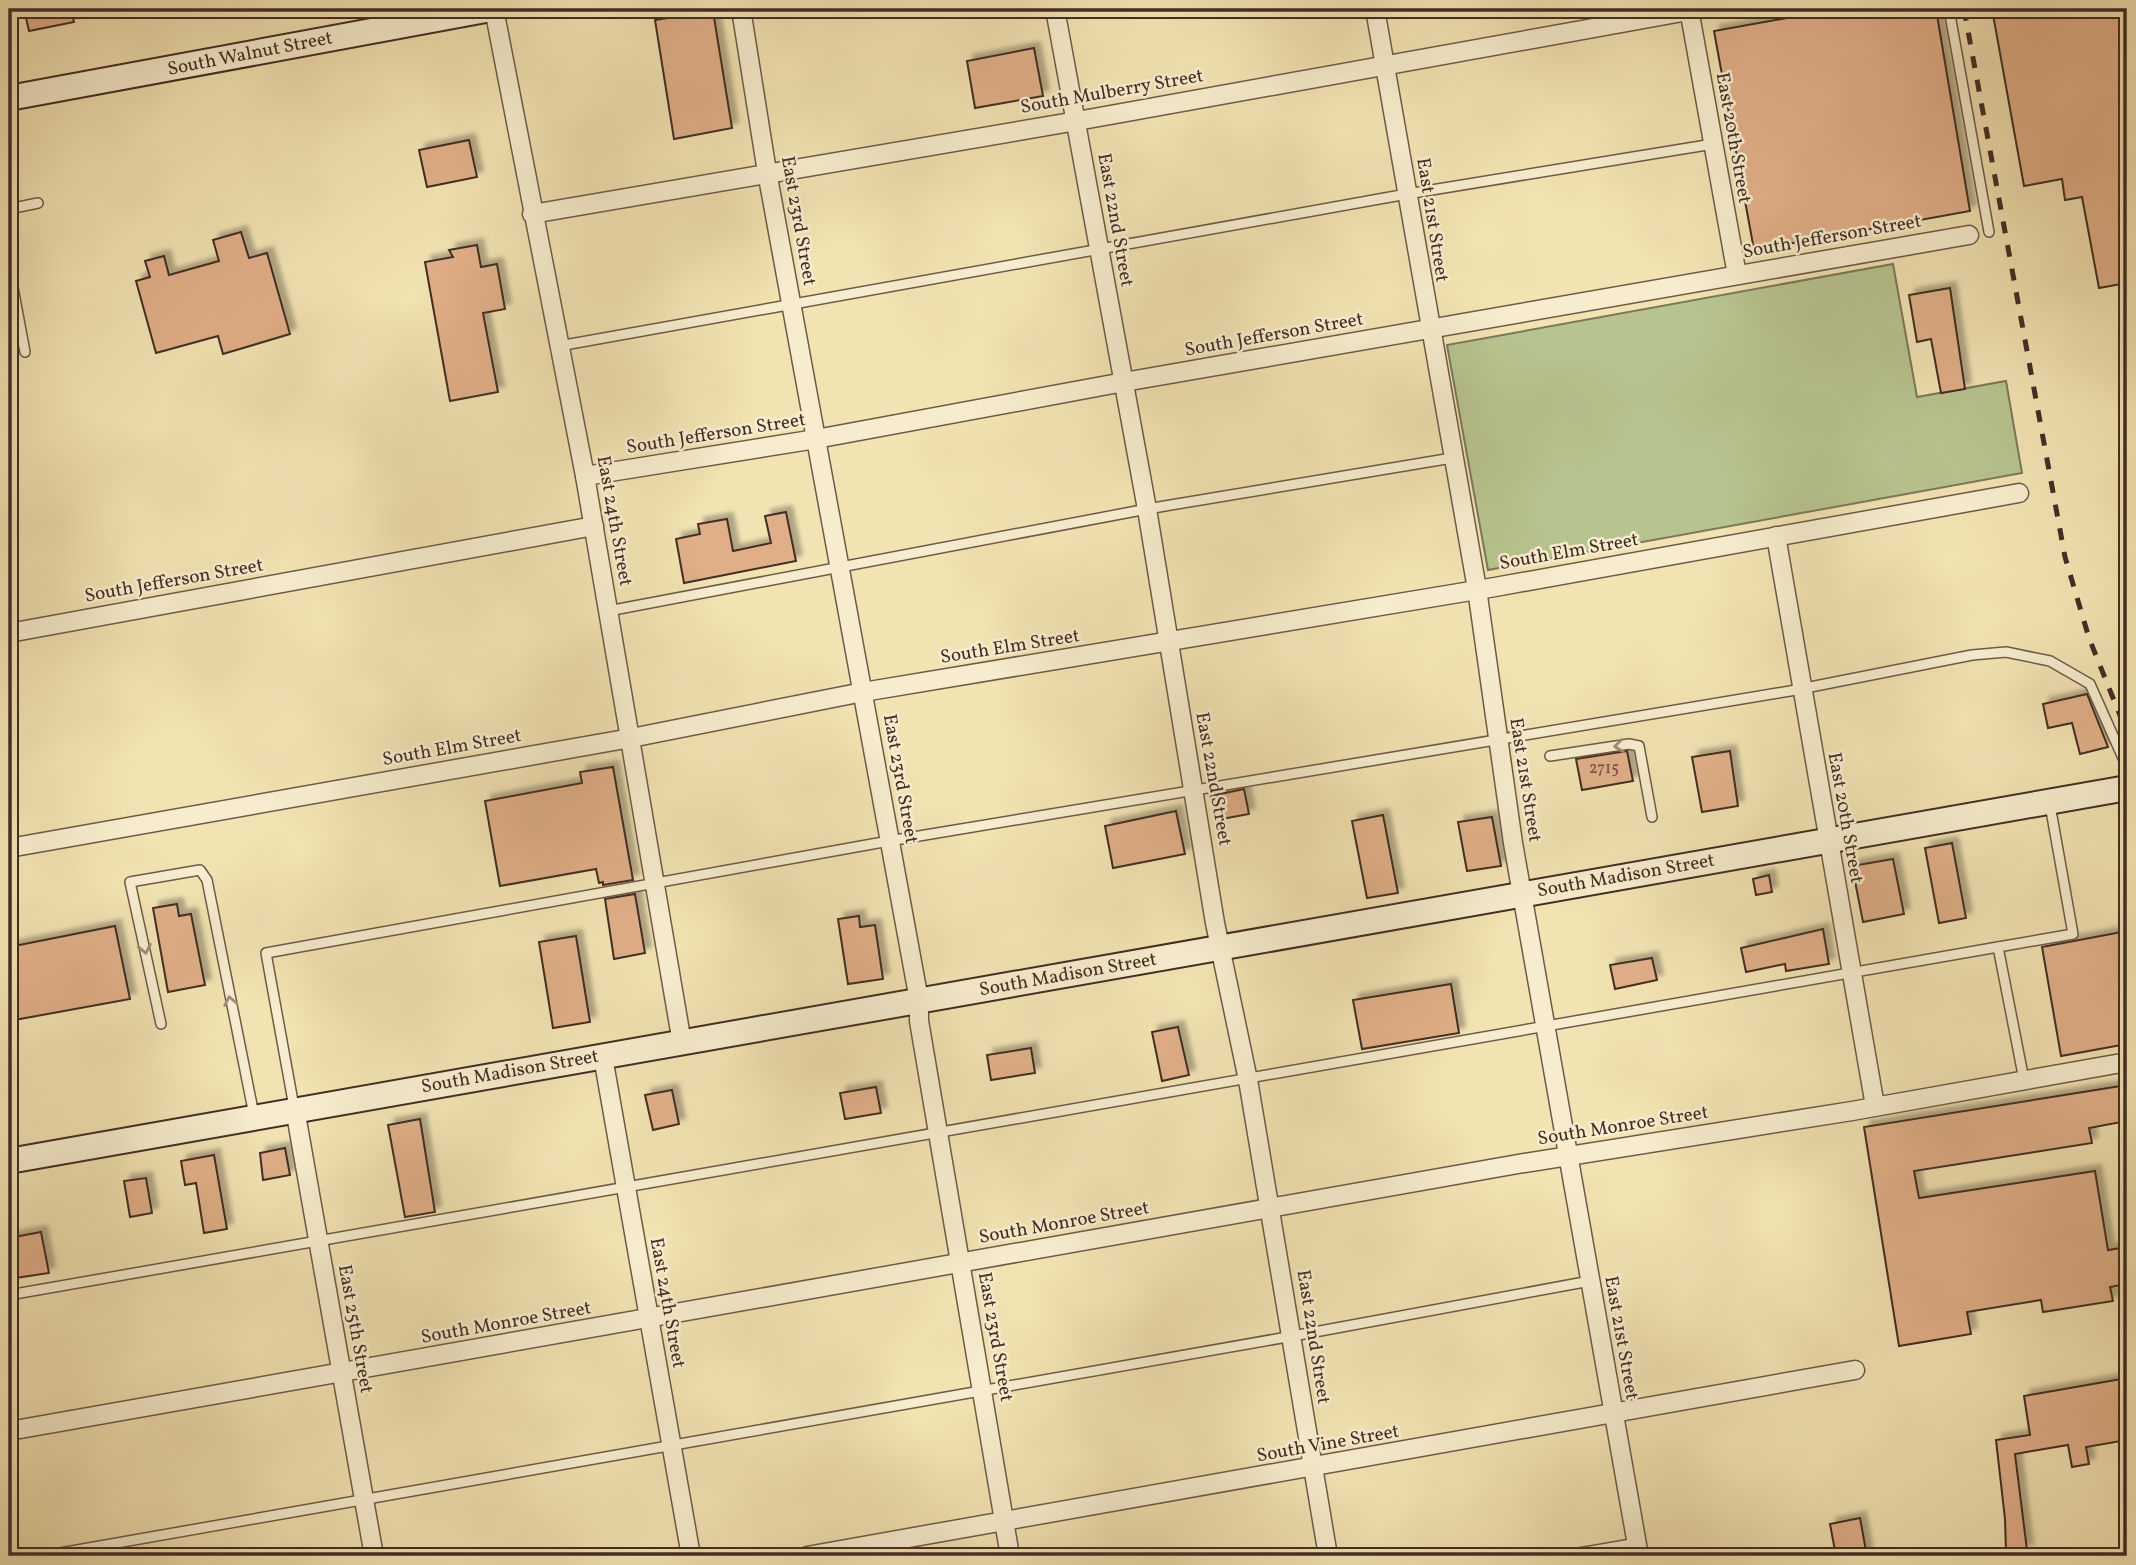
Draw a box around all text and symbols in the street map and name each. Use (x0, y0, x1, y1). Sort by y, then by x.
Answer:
street label: South Walnut Street (165, 25, 335, 83)
street label: South Mulberry Street (1018, 63, 1206, 121)
street label: East 20th Street (1709, 70, 1757, 206)
street label: East 22nd Street (1090, 151, 1140, 289)
street label: East 23rd Street (774, 154, 822, 288)
street label: East 21st Street (1409, 156, 1455, 284)
street label: South Jefferson Street (1741, 208, 1924, 266)
street label: South Jefferson Street (1183, 306, 1366, 364)
street label: South Jefferson Street (625, 407, 808, 461)
street label: East 24th Street (590, 454, 638, 589)
street label: South Elm Street (1497, 527, 1641, 577)
street label: South Jefferson Street (83, 552, 266, 610)
street label: South Elm Street (939, 623, 1082, 671)
street label: East 22nd Street (1188, 710, 1238, 848)
street label: East 23rd Street (876, 712, 924, 846)
street label: East 21st Street (1502, 716, 1548, 844)
street label: South Elm Street (380, 723, 524, 773)
one-way arrow (1613, 738, 1625, 753)
street label: East 20th Street (1821, 750, 1869, 886)
house number: 2715 (1589, 758, 1619, 780)
street label: South Madison Street (1535, 848, 1717, 904)
one-way arrow (136, 943, 151, 955)
street label: South Madison Street (977, 947, 1159, 1003)
one-way arrow (223, 995, 238, 1007)
street label: South Madison Street (419, 1044, 601, 1100)
street label: South Monroe Street (1536, 1100, 1711, 1152)
street label: South Monroe Street (977, 1195, 1152, 1251)
street label: East 24th Street (643, 1236, 691, 1371)
street label: East 25th Street (331, 1263, 379, 1396)
street label: East 22nd Street (1290, 1268, 1336, 1406)
street label: East 23rd Street (971, 1270, 1019, 1404)
street label: East 21st Street (1597, 1274, 1645, 1402)
street label: South Monroe Street (419, 1295, 594, 1351)
street label: South Vine Street (1255, 1419, 1402, 1469)

